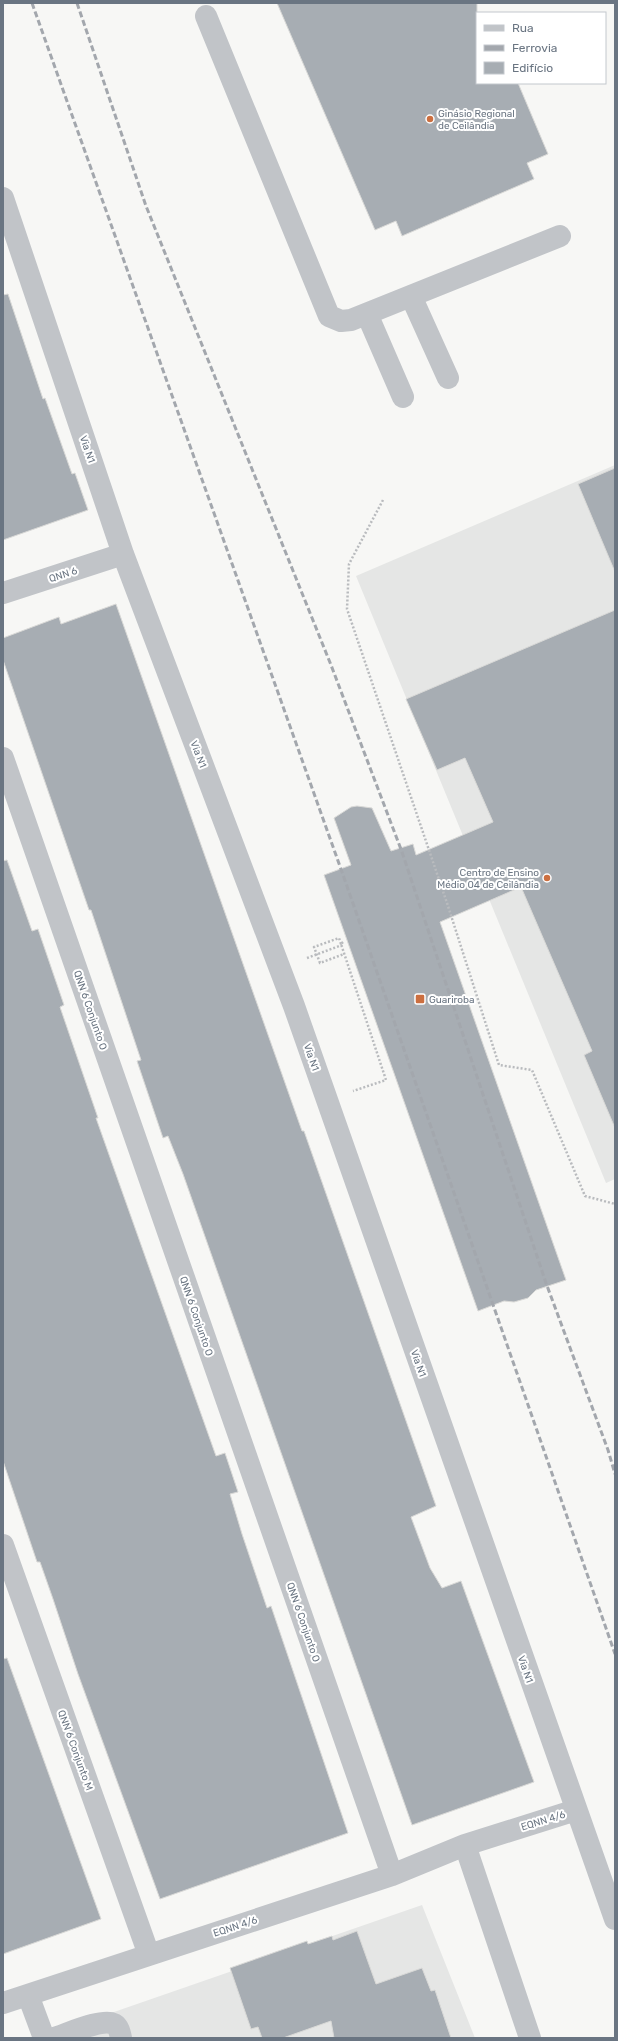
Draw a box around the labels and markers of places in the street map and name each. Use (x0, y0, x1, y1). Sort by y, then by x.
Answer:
place label: Ginásio Regional de Ceilândia (438, 108, 515, 132)
marker: Ginásio Regional de Ceilândia (425, 114, 435, 124)
place label: Centro de Ensino Médio 04 de Ceilândia (437, 867, 539, 891)
marker: Centro de Ensino Médio 04 de Ceilândia (542, 873, 552, 883)
marker: Guariroba (414, 993, 426, 1005)
place label: Guariroba (429, 994, 474, 1006)

